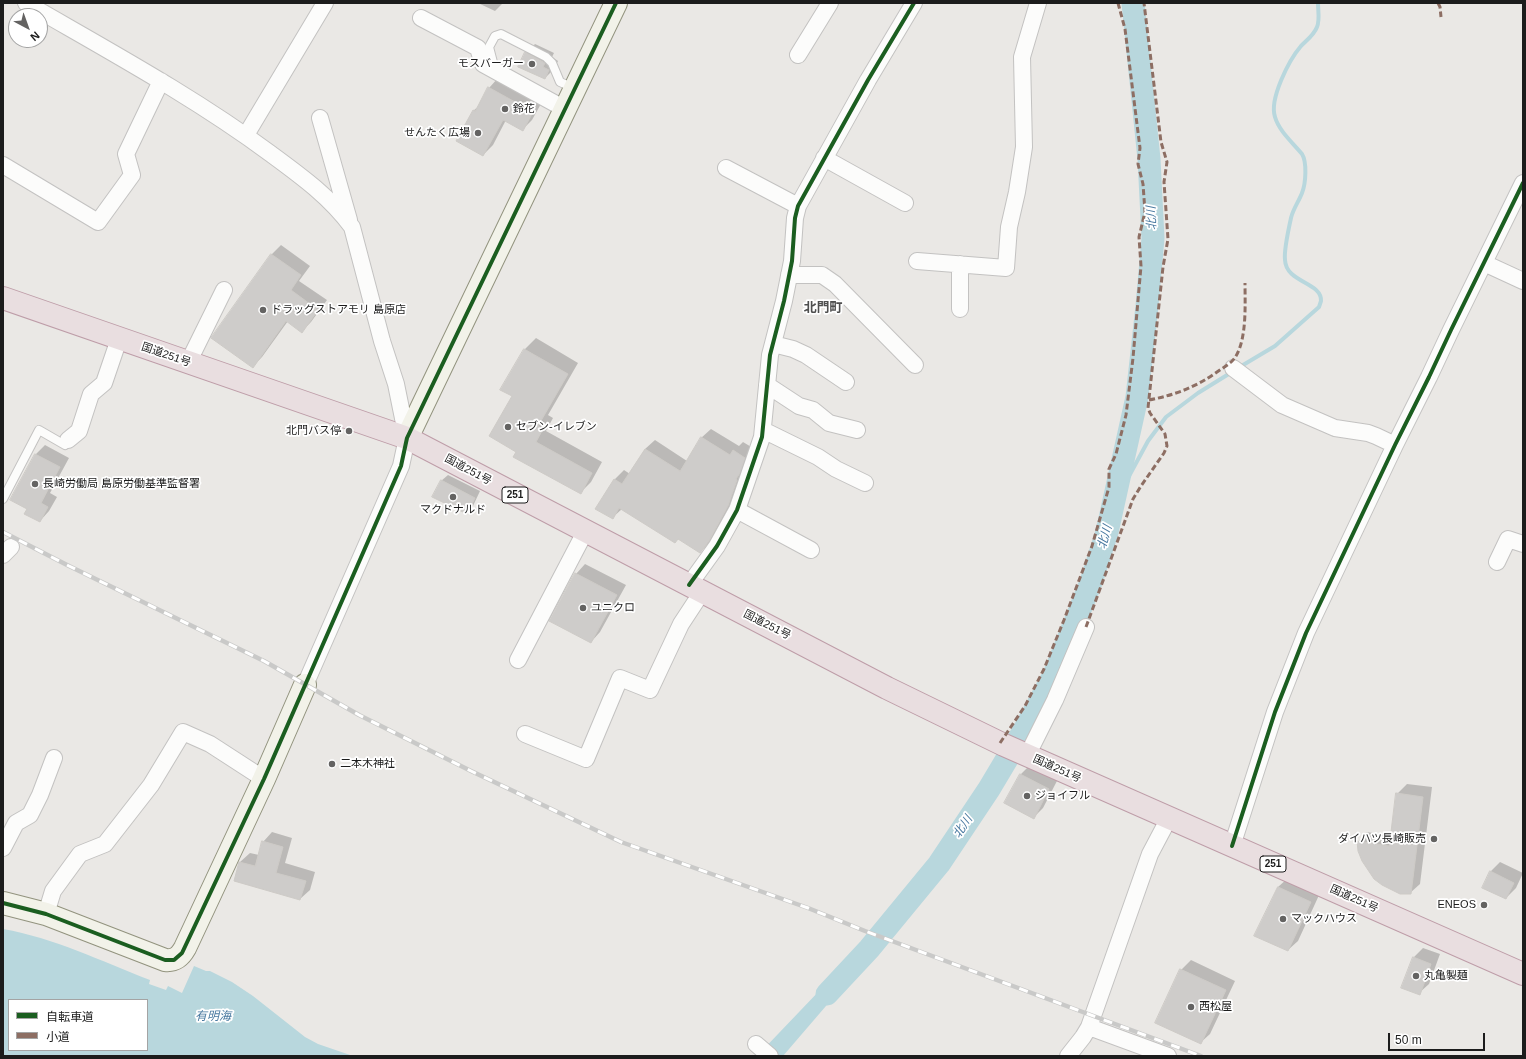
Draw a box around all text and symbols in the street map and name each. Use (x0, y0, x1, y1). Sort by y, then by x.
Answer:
north arrow (8, 8, 48, 48)
text: N (28, 29, 42, 43)
place label: モスバーガー (458, 57, 524, 71)
marker: モスバーガー (527, 59, 537, 69)
place label: 鈴花 (513, 102, 535, 116)
marker: 鈴花 (500, 104, 510, 114)
place label: せんたく広場 (404, 126, 470, 140)
marker: せんたく広場 (473, 128, 483, 138)
water label: 北川 (1144, 206, 1160, 230)
district label: 北門町 (804, 300, 842, 316)
place label: ドラッグストアモリ 島原店 (271, 303, 406, 317)
marker: ドラッグストアモリ 島原店 (258, 305, 268, 315)
street label: 国道251号 (140, 340, 192, 370)
place label: セブン-イレブン (516, 420, 597, 434)
marker: セブン-イレブン (503, 422, 513, 432)
place label: 北門バス停 (286, 424, 341, 438)
marker: 北門バス停 (344, 426, 354, 436)
street label: 国道251号 (442, 452, 494, 488)
place label: 長崎労働局 島原労働基準監督署 (43, 477, 200, 491)
marker: 長崎労働局 島原労働基準監督署 (30, 479, 40, 489)
road number: 251 (502, 487, 528, 503)
marker: マクドナルド (448, 492, 458, 502)
place label: マクドナルド (420, 503, 486, 517)
water label: 北川 (1095, 523, 1115, 551)
place label: ユニクロ (591, 601, 635, 615)
marker: ユニクロ (578, 603, 588, 613)
street label: 国道251号 (741, 607, 793, 643)
street label: 国道251号 (1031, 753, 1083, 785)
place label: 二本木神社 (340, 757, 395, 771)
marker: 二本木神社 (327, 759, 337, 769)
place label: ジョイフル (1035, 789, 1090, 803)
marker: ジョイフル (1022, 791, 1032, 801)
water label: 北川 (950, 813, 976, 841)
place label: ダイハツ長崎販売 (1338, 832, 1426, 846)
marker: ダイハツ長崎販売 (1429, 834, 1439, 844)
road number: 251 (1260, 856, 1286, 872)
street label: 国道251号 (1328, 883, 1380, 915)
place label: ENEOS (1437, 898, 1476, 912)
marker: ENEOS (1479, 900, 1489, 910)
place label: マックハウス (1291, 912, 1357, 926)
marker: マックハウス (1278, 914, 1288, 924)
place label: 丸亀製麺 (1424, 969, 1468, 983)
marker: 丸亀製麺 (1411, 971, 1421, 981)
legend (8, 999, 148, 1051)
place label: 西松屋 (1199, 1000, 1232, 1014)
marker: 西松屋 (1186, 1002, 1196, 1012)
text: 自転車道 (46, 1010, 94, 1024)
water label: 有明海 (195, 1010, 231, 1024)
scale bar (1390, 1025, 1487, 1051)
text: 小道 (46, 1030, 70, 1044)
text: 50 m (1395, 1033, 1422, 1047)

